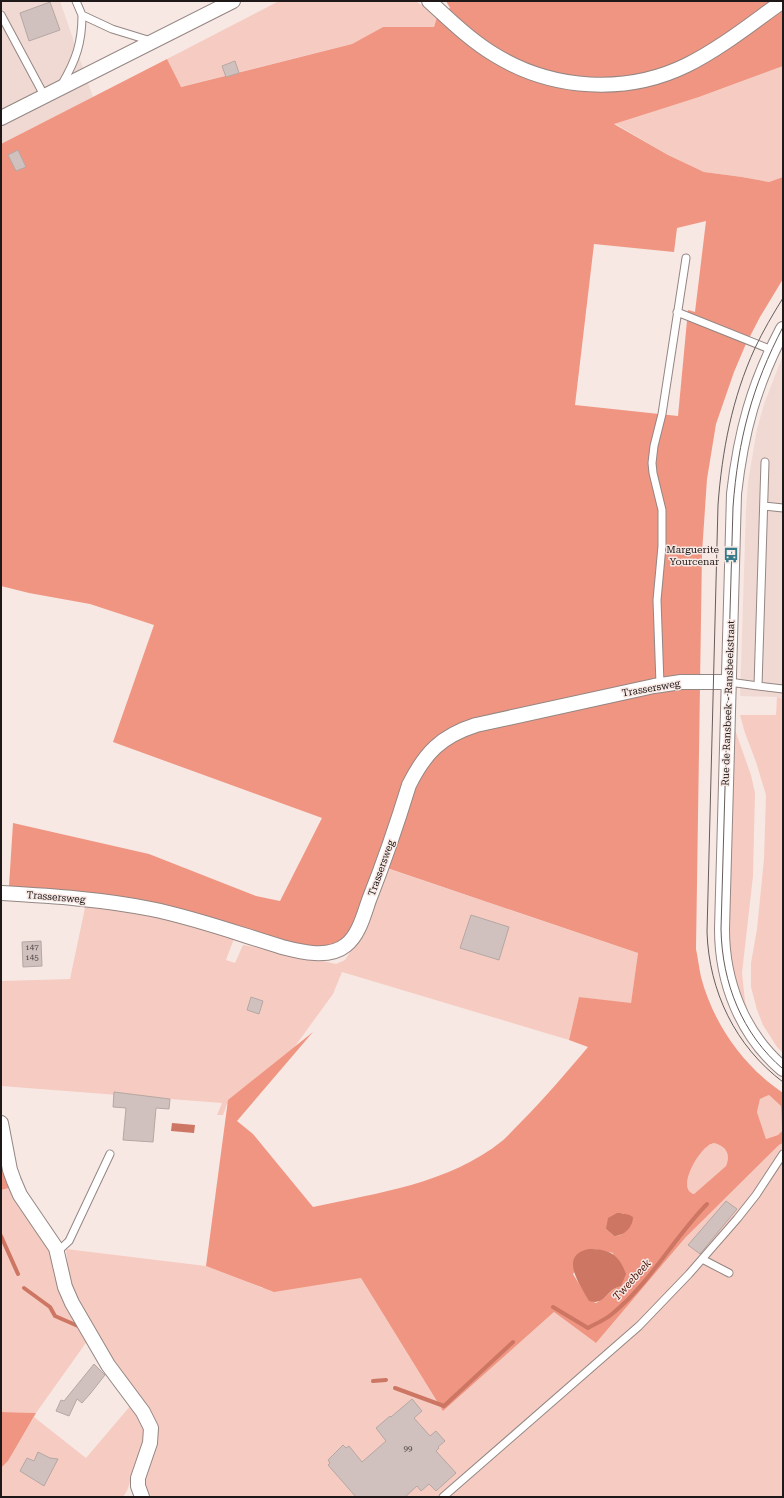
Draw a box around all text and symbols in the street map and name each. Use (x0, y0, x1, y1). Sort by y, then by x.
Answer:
place label: Marguerite Yourcenar (666, 544, 720, 567)
bus stop icon: Marguerite Yourcenar (722, 546, 740, 564)
street label: Rue de Ransbeek - Ransbeekstraat (720, 620, 736, 786)
street label: Trassersweg (621, 677, 681, 699)
street label: Trassersweg (366, 838, 396, 898)
street label: Trassersweg (26, 889, 86, 905)
house number: 147 (25, 943, 39, 952)
house number: 145 (25, 953, 39, 962)
water label: Tweebeek (610, 1257, 654, 1303)
house number: 99 (404, 1444, 413, 1453)

